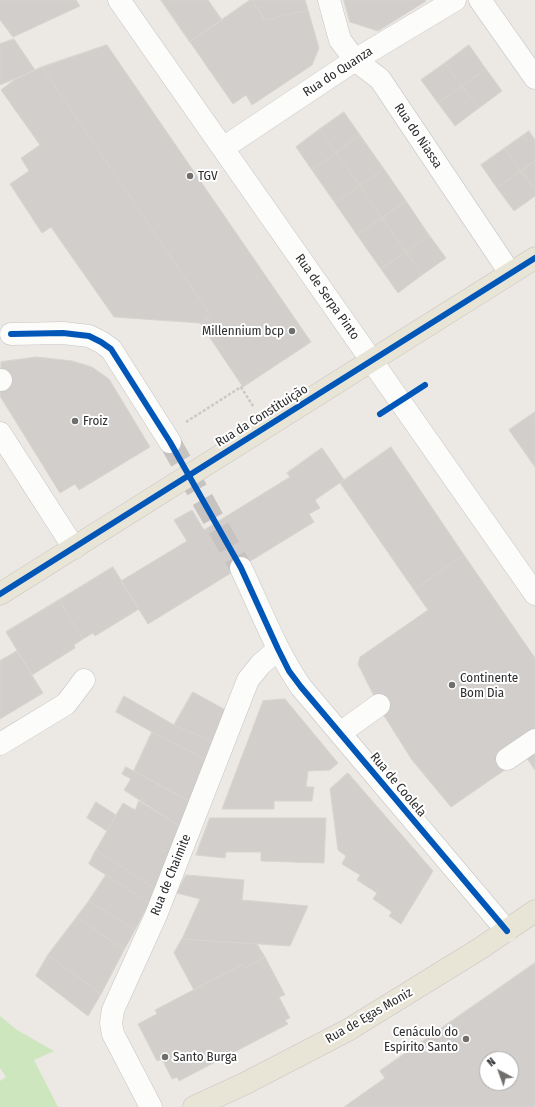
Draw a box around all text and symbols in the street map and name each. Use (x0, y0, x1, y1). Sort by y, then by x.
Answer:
street label: Rua do Quanza (300, 44, 376, 100)
street label: Rua do Niassa (391, 101, 445, 171)
place label: TGV (198, 168, 218, 184)
marker: TGV (185, 171, 195, 181)
street label: Rua de Serpa Pinto (292, 251, 362, 343)
place label: Millennium bcp (202, 323, 284, 339)
marker: Millennium bcp (287, 326, 297, 336)
street label: Rua da Constituição (213, 381, 311, 451)
place label: Froiz (83, 413, 108, 429)
marker: Froiz (70, 416, 80, 426)
place label: Continente Bom Dia (460, 670, 518, 701)
marker: Continente Bom Dia (447, 680, 457, 690)
street label: Rua de Coolela (367, 750, 429, 820)
street label: Rua de Chaimite (148, 832, 194, 918)
street label: Rua de Egas Moniz (323, 985, 415, 1047)
place label: Cenáculo do Espírito Santo (384, 1024, 458, 1055)
marker: Cenáculo do Espírito Santo (461, 1034, 471, 1044)
place label: Santo Burga (173, 1049, 237, 1065)
north arrow (479, 1051, 519, 1091)
marker: Santo Burga (160, 1052, 170, 1062)
text: N (485, 1055, 498, 1069)

